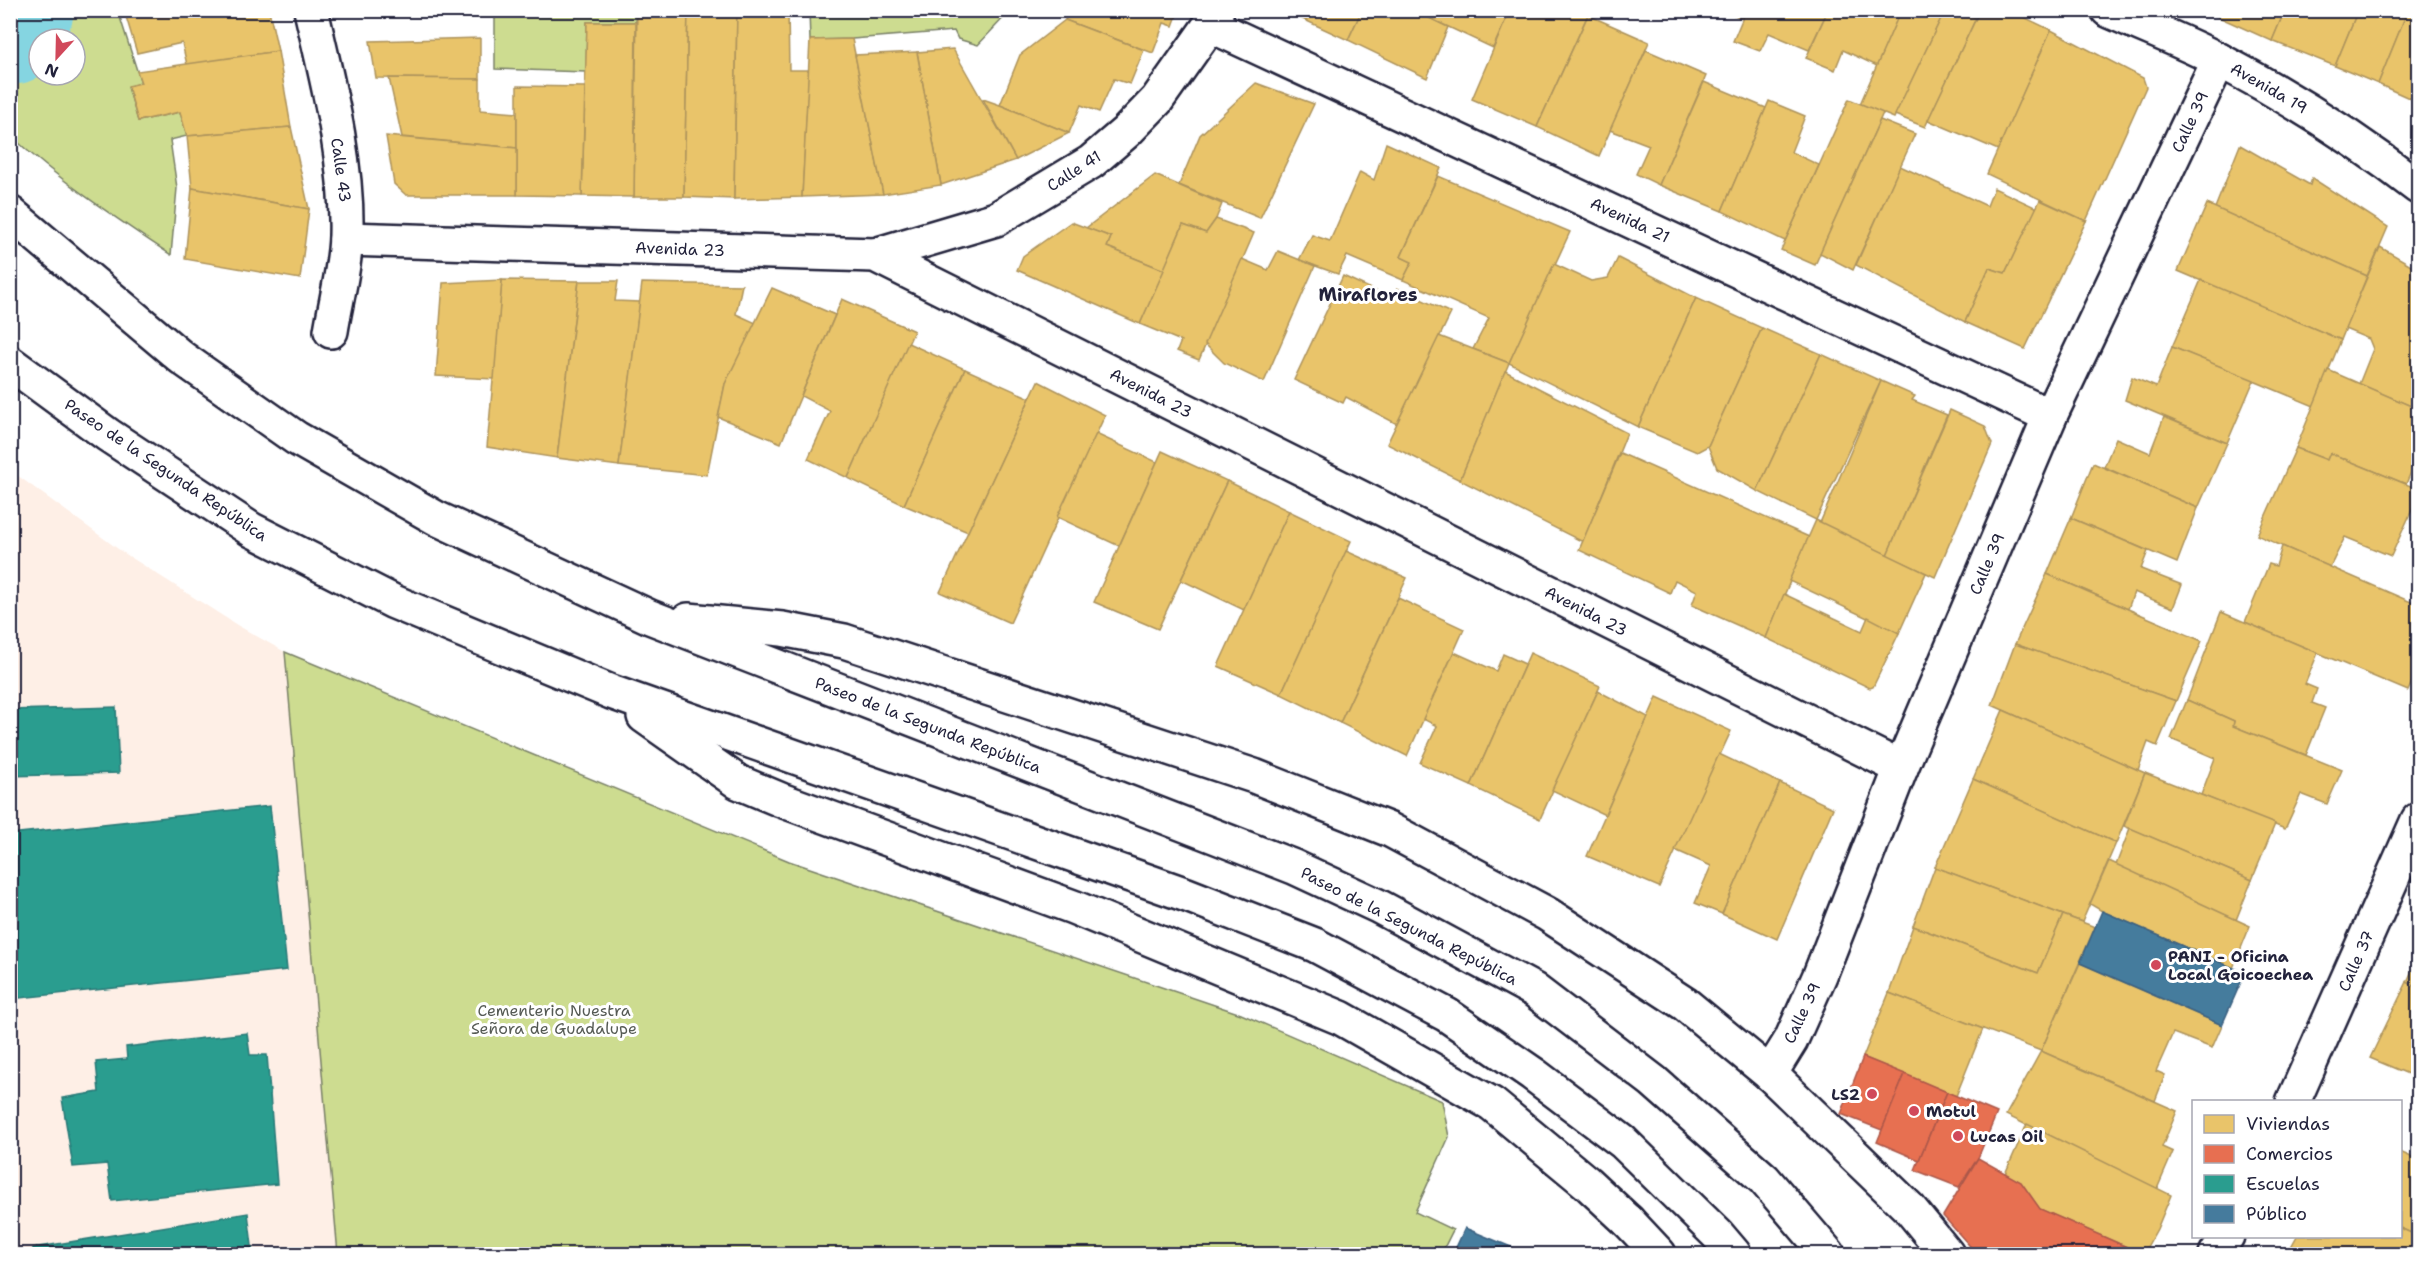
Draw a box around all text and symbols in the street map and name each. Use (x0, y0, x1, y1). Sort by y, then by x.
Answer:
north arrow (27, 27, 87, 87)
text: N (42, 58, 61, 83)
street label: Avenida 19 (2227, 58, 2311, 118)
street label: Calle 39 (2167, 88, 2213, 156)
street label: Calle 43 (326, 136, 356, 204)
street label: Calle 41 (1043, 146, 1105, 196)
street label: Avenida 21 (1587, 192, 1673, 248)
street label: Avenida 23 (635, 237, 725, 261)
district label: Miraflores (1318, 283, 1418, 307)
street label: Avenida 23 (1106, 363, 1196, 423)
street label: Paseo de la Segunda República (60, 394, 272, 546)
street label: Calle 39 (1965, 530, 2009, 598)
street label: Avenida 23 (1541, 581, 1631, 641)
street label: Paseo de la Segunda República (812, 672, 1044, 778)
street label: Paseo de la Segunda República (1297, 862, 1521, 990)
street label: Calle 37 (2333, 927, 2379, 995)
place label: PANI - Oficina Local Goicoechea (2168, 946, 2313, 985)
marker: PANI - Oficina Local Goicoechea (2149, 958, 2163, 972)
street label: Calle 39 (1779, 979, 1825, 1047)
park label: Cementerio Nuestra Señora de Guadalupe (471, 1000, 637, 1039)
place label: LS2 (1831, 1084, 1860, 1105)
marker: LS2 (1865, 1087, 1879, 1101)
legend (2192, 1100, 2402, 1238)
place label: Motul (1926, 1101, 1977, 1122)
marker: Motul (1907, 1104, 1921, 1118)
text: Viviendas (2246, 1112, 2330, 1136)
place label: Lucas Oil (1970, 1126, 2044, 1147)
marker: Lucas Oil (1951, 1129, 1965, 1143)
text: Comercios (2246, 1142, 2333, 1166)
text: Escuelas (2246, 1172, 2320, 1196)
text: Público (2246, 1202, 2307, 1226)

